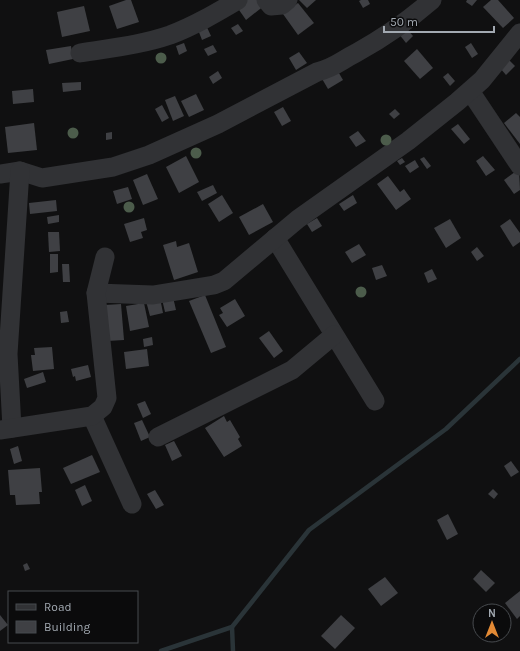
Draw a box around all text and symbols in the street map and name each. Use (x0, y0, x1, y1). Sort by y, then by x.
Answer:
scale bar (384, 8, 494, 34)
text: 50 m (390, 15, 418, 29)
legend (8, 591, 138, 643)
text: Road (44, 600, 72, 614)
north arrow (472, 603, 512, 643)
text: N (488, 607, 496, 620)
text: Building (44, 620, 91, 634)

